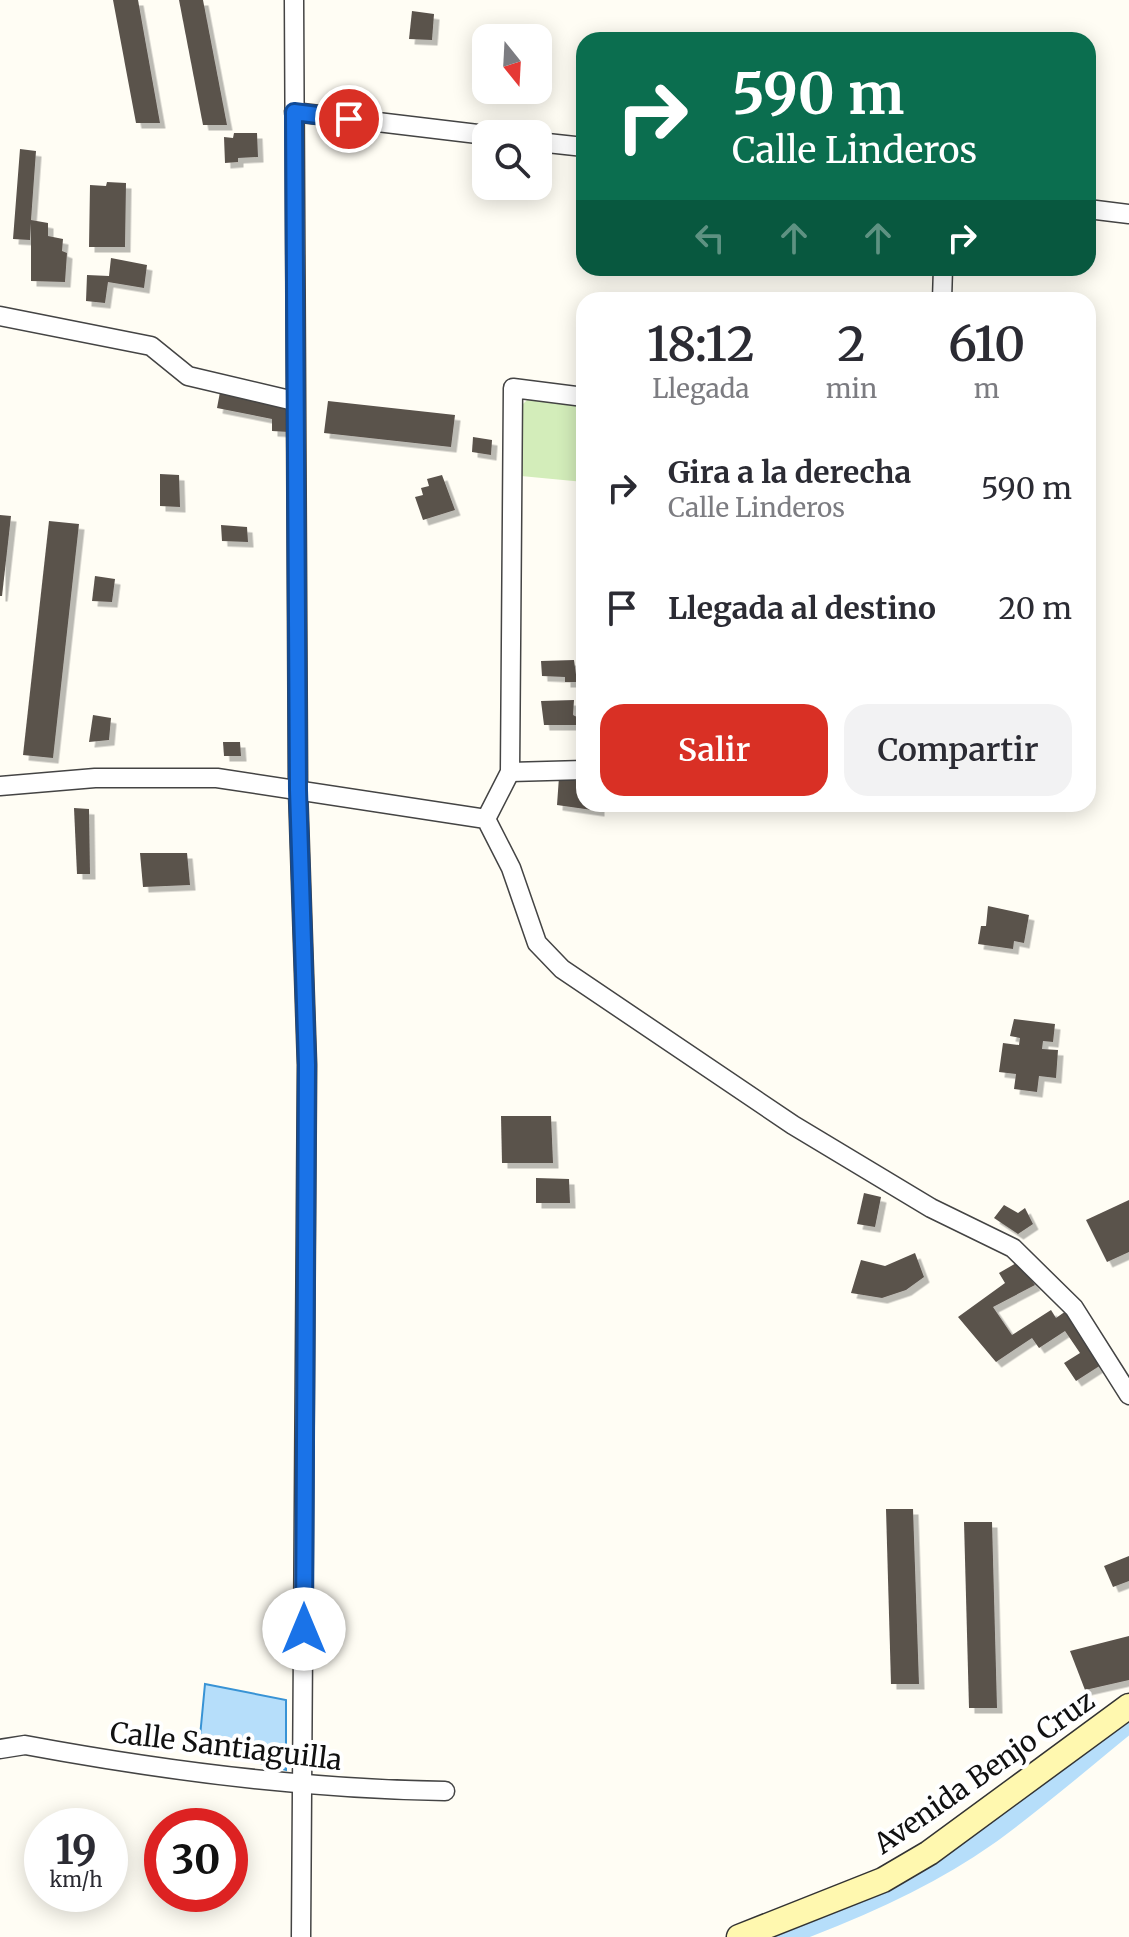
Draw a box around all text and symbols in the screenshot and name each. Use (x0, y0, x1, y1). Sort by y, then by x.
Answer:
north arrow (472, 24, 552, 104)
map controls (472, 24, 552, 200)
text: 590 m (732, 59, 904, 129)
icon: right (600, 64, 704, 168)
pin (315, 85, 383, 153)
icon: arrive (327, 97, 371, 141)
button: search (472, 120, 552, 200)
text: Calle Linderos (732, 128, 977, 173)
icon: left (688, 216, 732, 260)
icon: ahead (772, 216, 816, 260)
icon: ahead (856, 216, 900, 260)
icon: right (940, 216, 984, 260)
text: 18:12 (647, 314, 755, 374)
text: 2 (837, 314, 866, 374)
text: 610 (948, 314, 1025, 374)
text: Llegada (652, 372, 750, 405)
text: min (826, 372, 877, 405)
text: m (974, 372, 999, 405)
text: Gira a la derecha (668, 453, 911, 491)
icon: right (600, 466, 644, 510)
text: 590 m (981, 469, 1072, 507)
text: Calle Linderos (668, 491, 845, 524)
icon: arrive (600, 586, 644, 630)
text: Llegada al destino (668, 589, 936, 627)
text: 20 m (999, 589, 1072, 627)
button: Salir (600, 704, 828, 796)
button: Compartir (844, 704, 1072, 796)
position arrow (262, 1587, 346, 1671)
street label: Avenida Benjo Cruz (866, 1682, 1101, 1862)
street label: Calle Santiaguilla (108, 1714, 344, 1778)
speed limit sign: 30 (144, 1808, 248, 1912)
text: 19 (55, 1825, 97, 1875)
text: km/h (50, 1867, 102, 1892)

